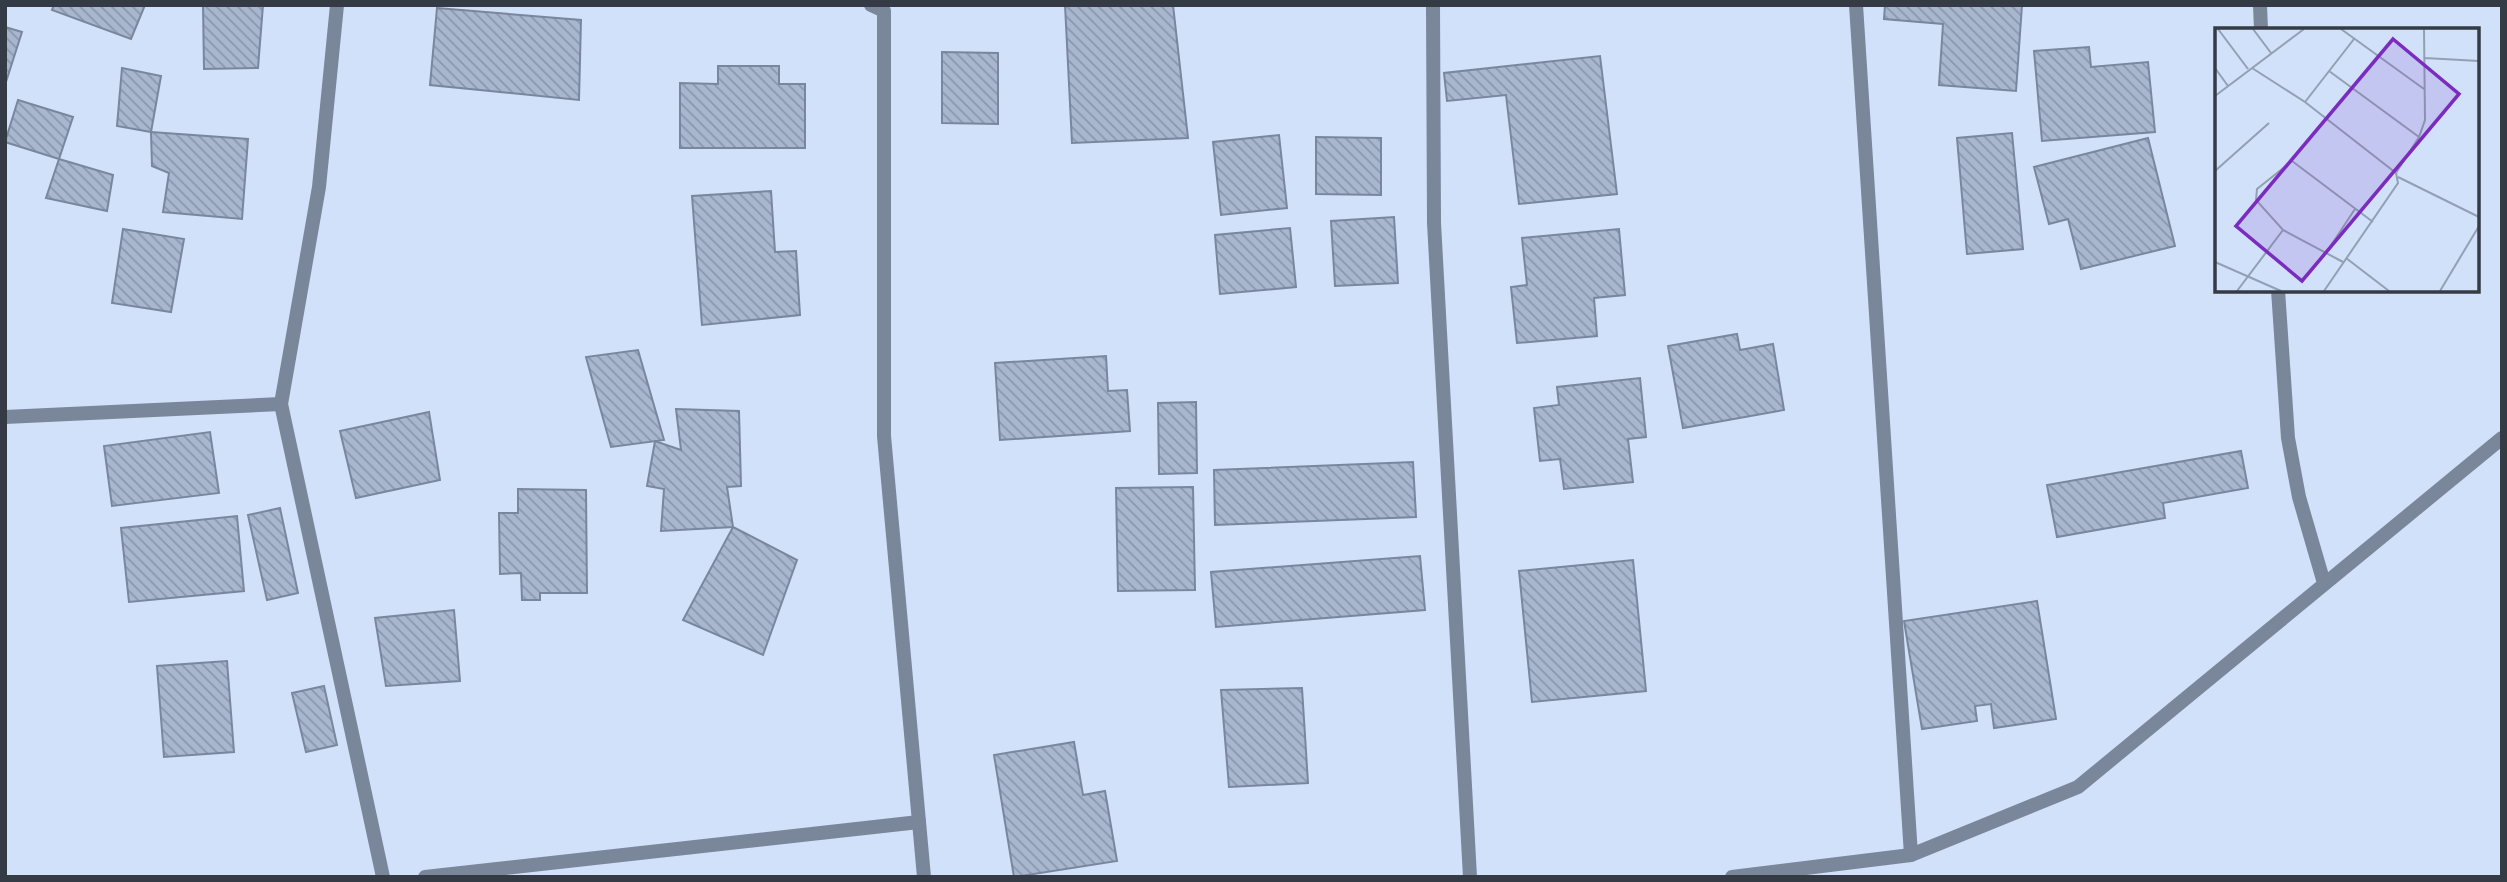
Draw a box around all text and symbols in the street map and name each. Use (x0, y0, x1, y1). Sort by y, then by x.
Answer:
inset map (2215, 28, 2479, 292)

